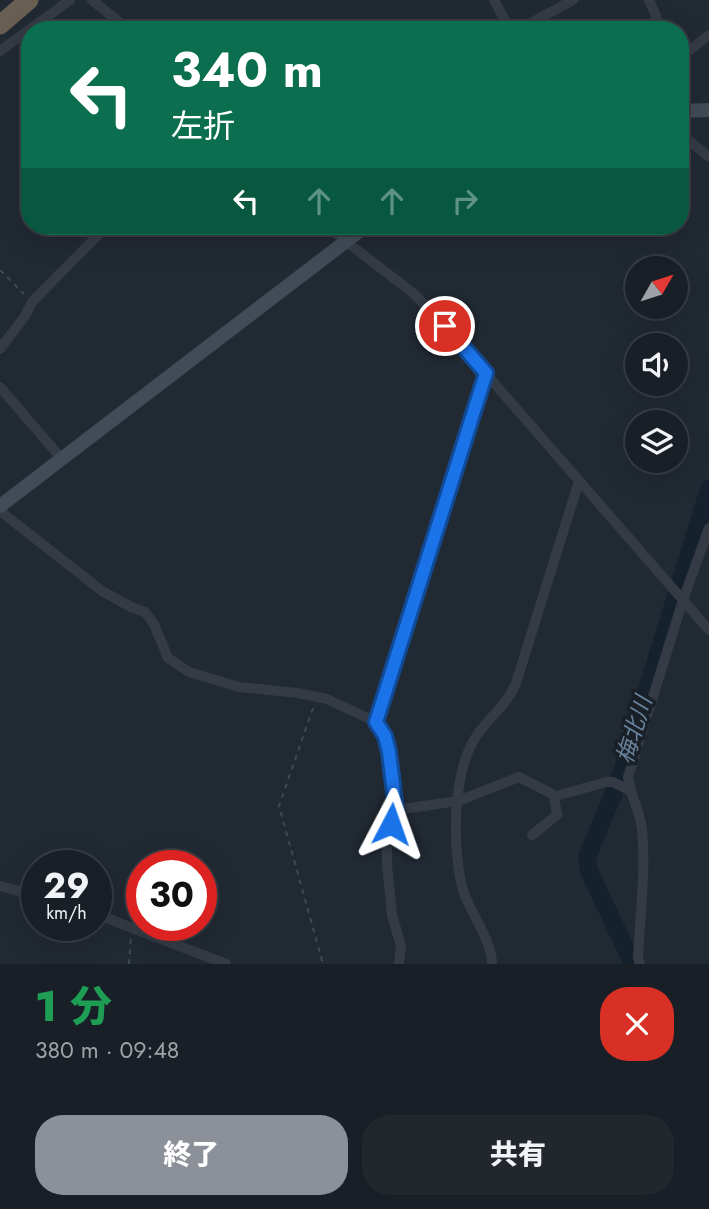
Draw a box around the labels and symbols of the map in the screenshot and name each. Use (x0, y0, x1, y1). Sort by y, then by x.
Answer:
north arrow (625, 256, 688, 318)
pin (415, 296, 475, 356)
water label: 梅北川 (608, 689, 661, 768)
position arrow (354, 787, 428, 861)
speed limit sign: 30 (126, 850, 217, 941)

